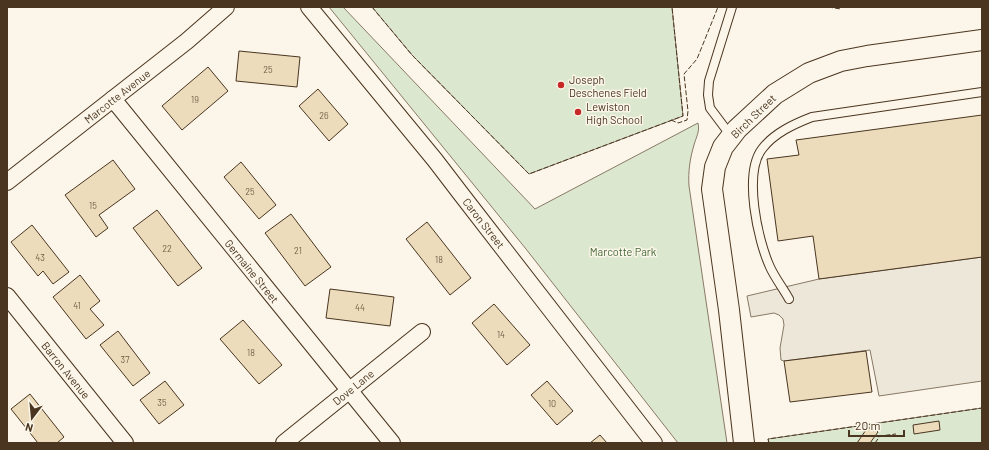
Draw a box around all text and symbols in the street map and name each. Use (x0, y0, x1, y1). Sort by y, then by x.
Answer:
house number: 25 (263, 64, 273, 75)
street label: Marcotte Avenue (82, 66, 153, 126)
place label: Joseph Deschenes Field (569, 73, 647, 99)
marker: Joseph Deschenes Field (556, 80, 566, 90)
street label: Birch Street (728, 91, 778, 141)
house number: 19 (191, 94, 199, 105)
place label: Lewiston High School (586, 100, 643, 126)
marker: Lewiston High School (573, 107, 583, 117)
house number: 26 (319, 110, 329, 121)
house number: 25 (245, 186, 255, 197)
street label: Caron Street (460, 195, 508, 251)
house number: 15 (89, 200, 97, 211)
street label: Germaine Street (222, 237, 282, 305)
house number: 22 (162, 243, 172, 254)
house number: 21 (294, 245, 302, 256)
park label: Marcotte Park (590, 245, 657, 258)
house number: 43 (35, 252, 45, 263)
house number: 18 (435, 254, 443, 265)
house number: 41 (73, 300, 81, 311)
house number: 44 (355, 302, 365, 313)
house number: 14 (497, 329, 505, 340)
street label: Barron Avenue (39, 339, 93, 401)
house number: 18 (247, 347, 255, 358)
house number: 37 (121, 354, 130, 365)
street label: Dove Lane (330, 366, 376, 408)
house number: 35 (157, 397, 167, 408)
north arrow (12, 398, 52, 438)
house number: 10 (548, 398, 556, 409)
scale bar (849, 412, 904, 438)
text: 20 m (855, 418, 881, 432)
text: N (24, 421, 34, 435)

